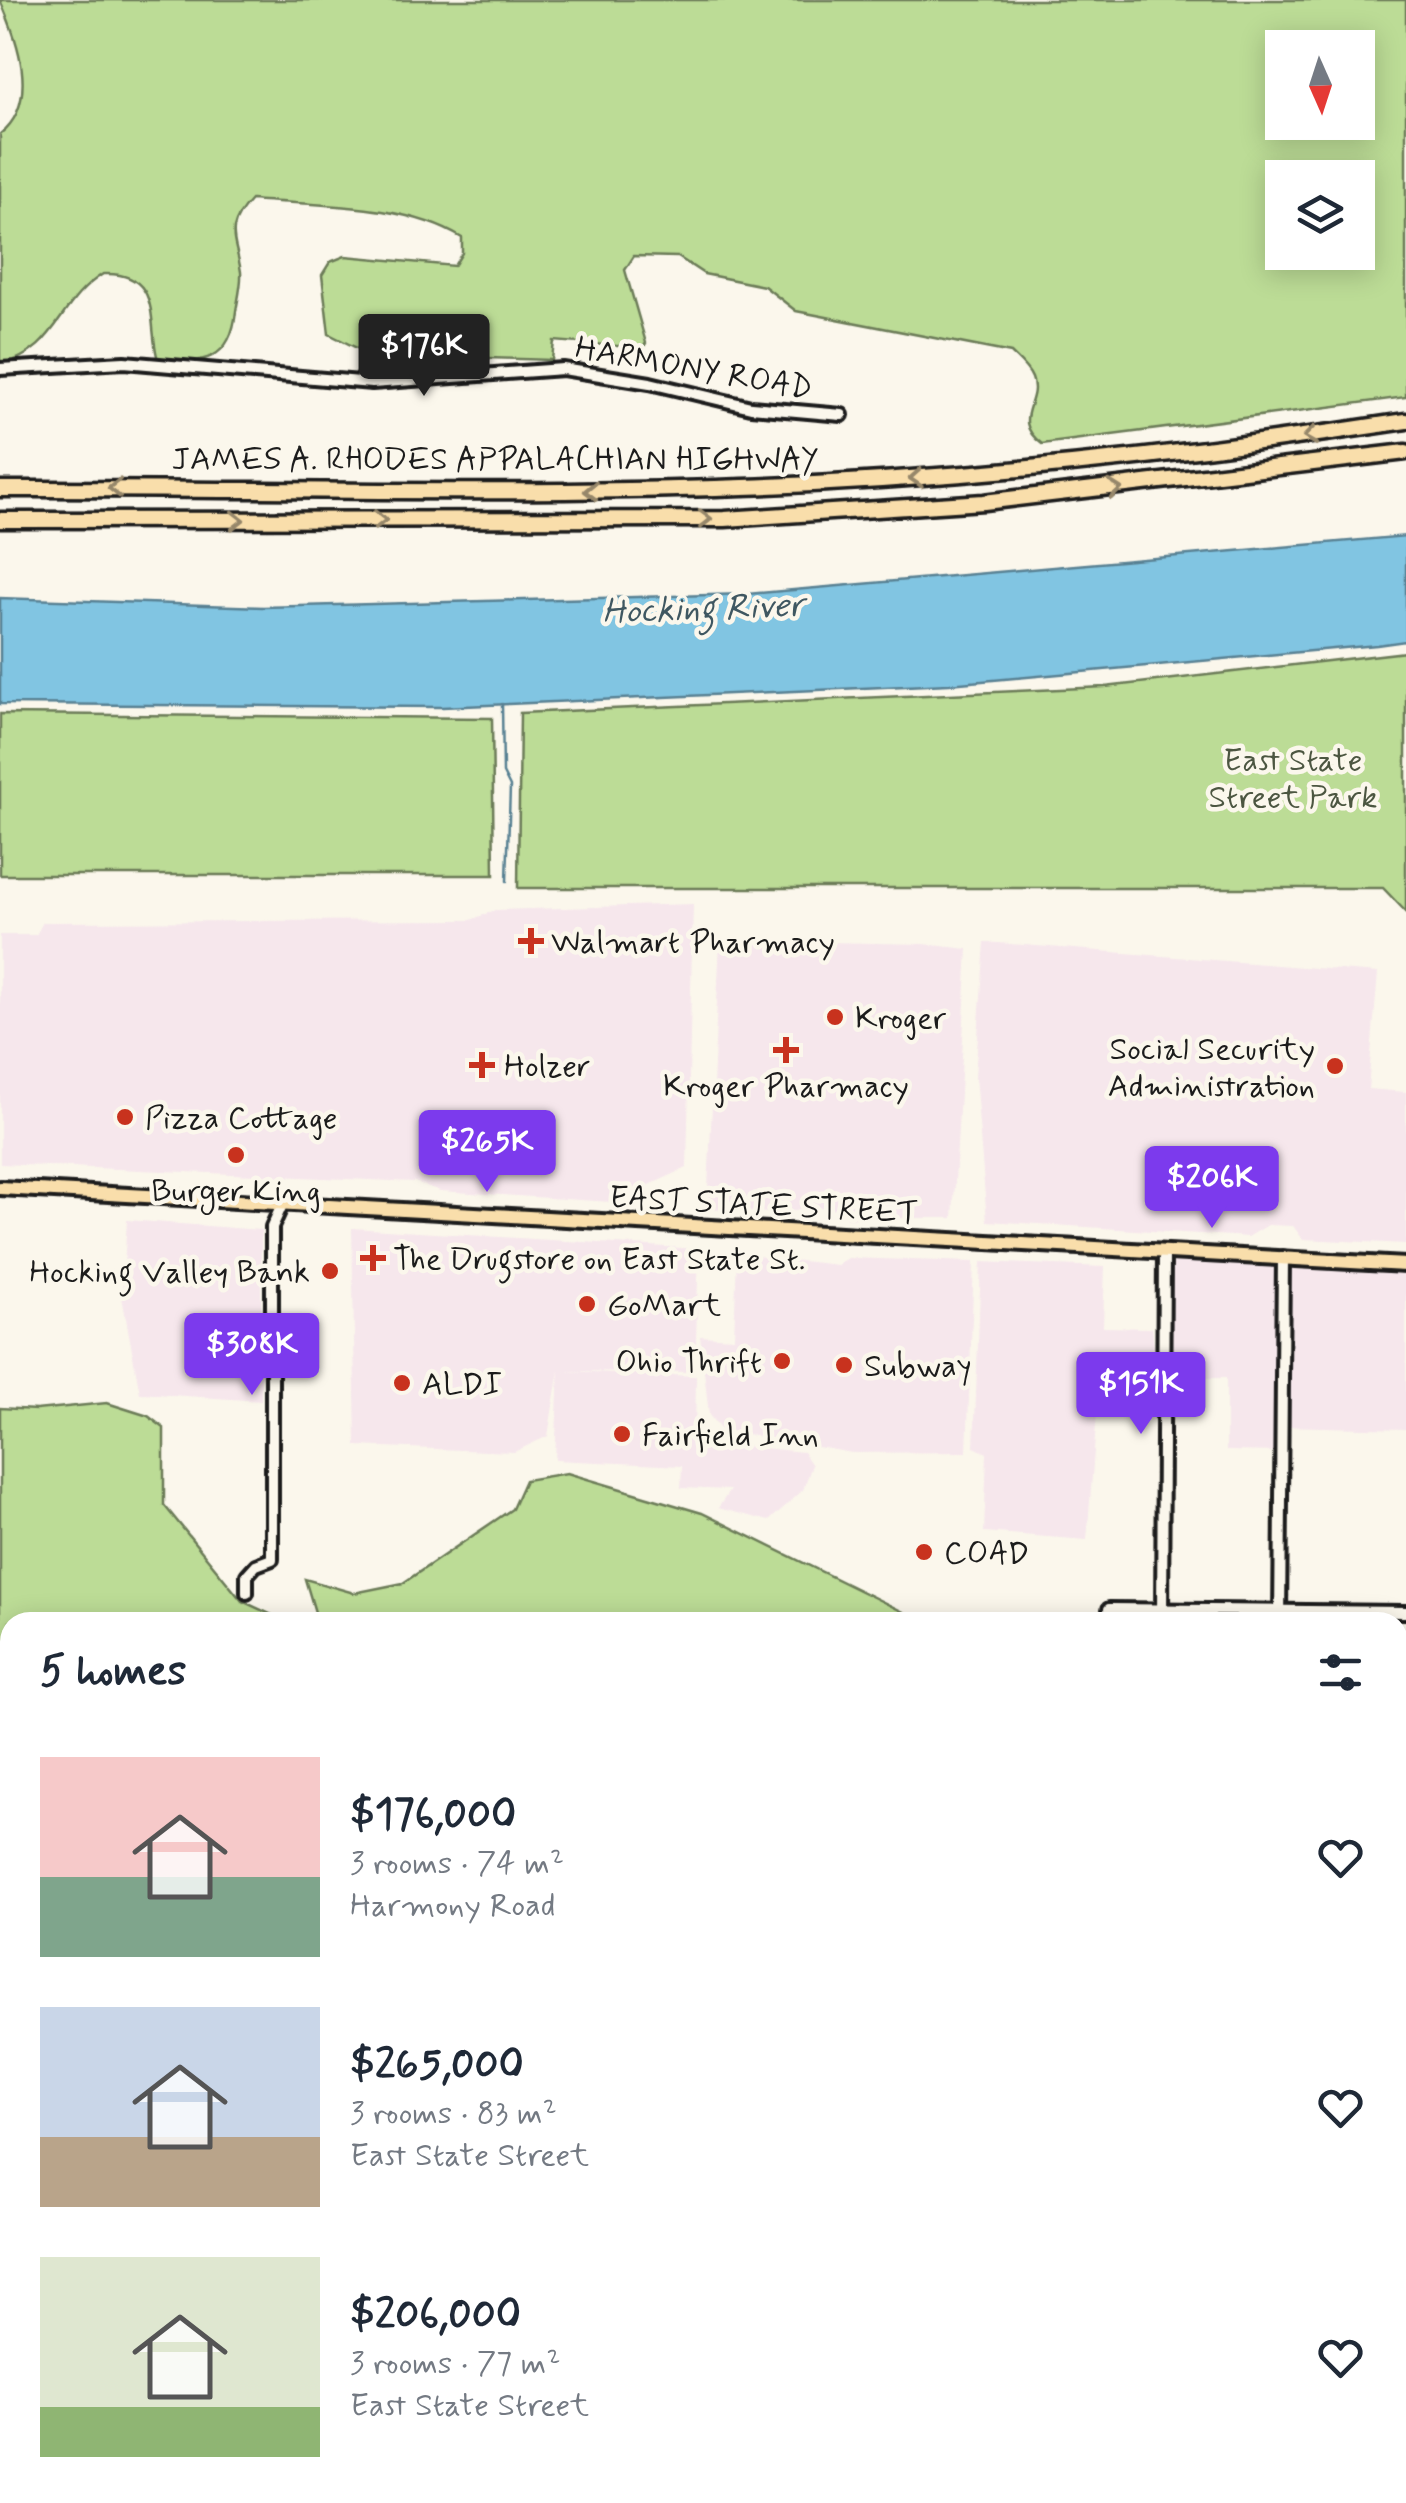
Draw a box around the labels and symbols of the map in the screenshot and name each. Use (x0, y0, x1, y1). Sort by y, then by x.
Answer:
north arrow (1265, 30, 1375, 140)
pin: $176K (354, 314, 494, 399)
street label: HARMONY ROAD (572, 327, 815, 410)
one-way arrow (1301, 425, 1318, 446)
street label: JAMES A. RHODES APPALACHIAN HIGHWAY (171, 439, 819, 481)
one-way arrow (907, 466, 923, 488)
one-way arrow (107, 477, 122, 499)
one-way arrow (1108, 479, 1124, 500)
one-way arrow (583, 480, 598, 502)
one-way arrow (698, 508, 713, 530)
one-way arrow (230, 509, 246, 531)
one-way arrow (372, 510, 388, 531)
water label: Hocking River (602, 582, 809, 639)
park label: East State Street Park (1209, 740, 1377, 819)
place label: Walmart Pharmacy (551, 922, 835, 964)
marker: Walmart Pharmacy (520, 930, 542, 952)
place label: Kroger (855, 998, 947, 1040)
marker: Kroger (824, 1006, 846, 1028)
place label: Social Security Administration (1108, 1029, 1315, 1108)
marker: Kroger Pharmacy (775, 1039, 797, 1061)
place label: Holzer (504, 1046, 591, 1088)
marker: Holzer (469, 1052, 495, 1078)
marker: Social Security Administration (1324, 1055, 1346, 1077)
place label: Kroger Pharmacy (663, 1066, 909, 1108)
place label: Pizza Cottage (145, 1098, 338, 1140)
marker: Pizza Cottage (114, 1106, 136, 1128)
pin: $265K (417, 1110, 557, 1195)
marker: Burger King (225, 1144, 247, 1166)
pin: $206K (1142, 1146, 1282, 1231)
place label: Burger King (151, 1171, 321, 1215)
street label: EAST STATE STREET (608, 1177, 919, 1235)
place label: The Drugstore on East State St. (393, 1239, 805, 1284)
marker: The Drugstore on East State St. (362, 1247, 384, 1269)
place label: Hocking Valley Bank (29, 1252, 310, 1297)
marker: Hocking Valley Bank (319, 1260, 341, 1282)
place label: GoMart (607, 1285, 721, 1327)
marker: GoMart (576, 1293, 598, 1315)
pin: $308K (182, 1313, 322, 1398)
place label: Ohio Thrift (615, 1342, 762, 1384)
place label: Subway (864, 1346, 972, 1388)
marker: Ohio Thrift (771, 1350, 793, 1372)
pin: $151K (1071, 1352, 1211, 1437)
marker: Subway (833, 1354, 855, 1376)
place label: ALDI (422, 1364, 502, 1406)
marker: ALDI (391, 1372, 413, 1394)
place label: Fairfield Inn (642, 1415, 819, 1457)
marker: Fairfield Inn (611, 1423, 633, 1445)
place label: COAD (944, 1533, 1029, 1575)
marker: COAD (913, 1541, 935, 1563)

